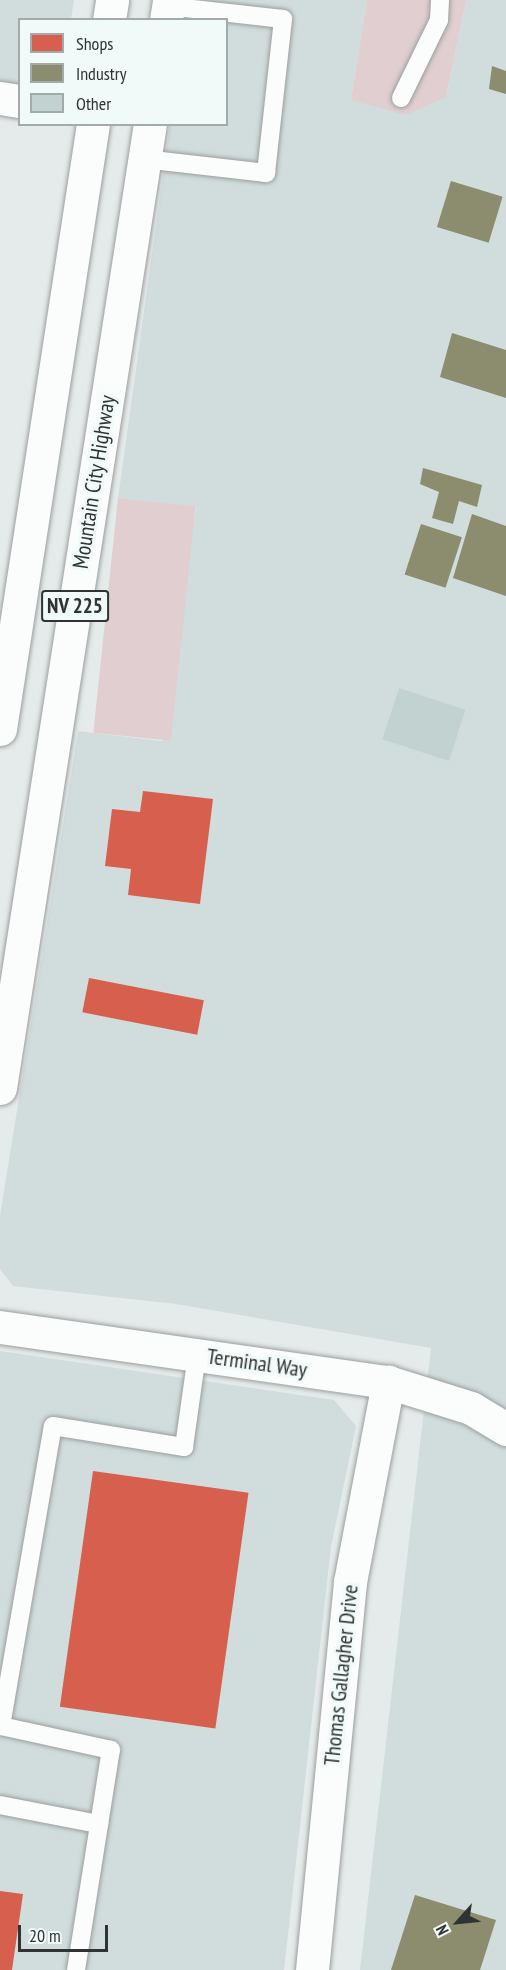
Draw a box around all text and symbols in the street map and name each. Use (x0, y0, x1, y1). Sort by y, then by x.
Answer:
legend (18, 18, 228, 126)
text: Shops (76, 32, 113, 55)
text: Industry (76, 62, 126, 85)
text: Other (76, 92, 111, 115)
street label: Mountain City Highway (67, 393, 121, 571)
road number: NV 225 (40, 588, 110, 624)
street label: Terminal Way (205, 1343, 309, 1383)
street label: Thomas Gallagher Drive (318, 1583, 364, 1767)
north arrow (428, 1892, 488, 1952)
scale bar (21, 1913, 111, 1951)
text: N (431, 1922, 453, 1939)
text: 20 m (29, 1924, 61, 1947)

